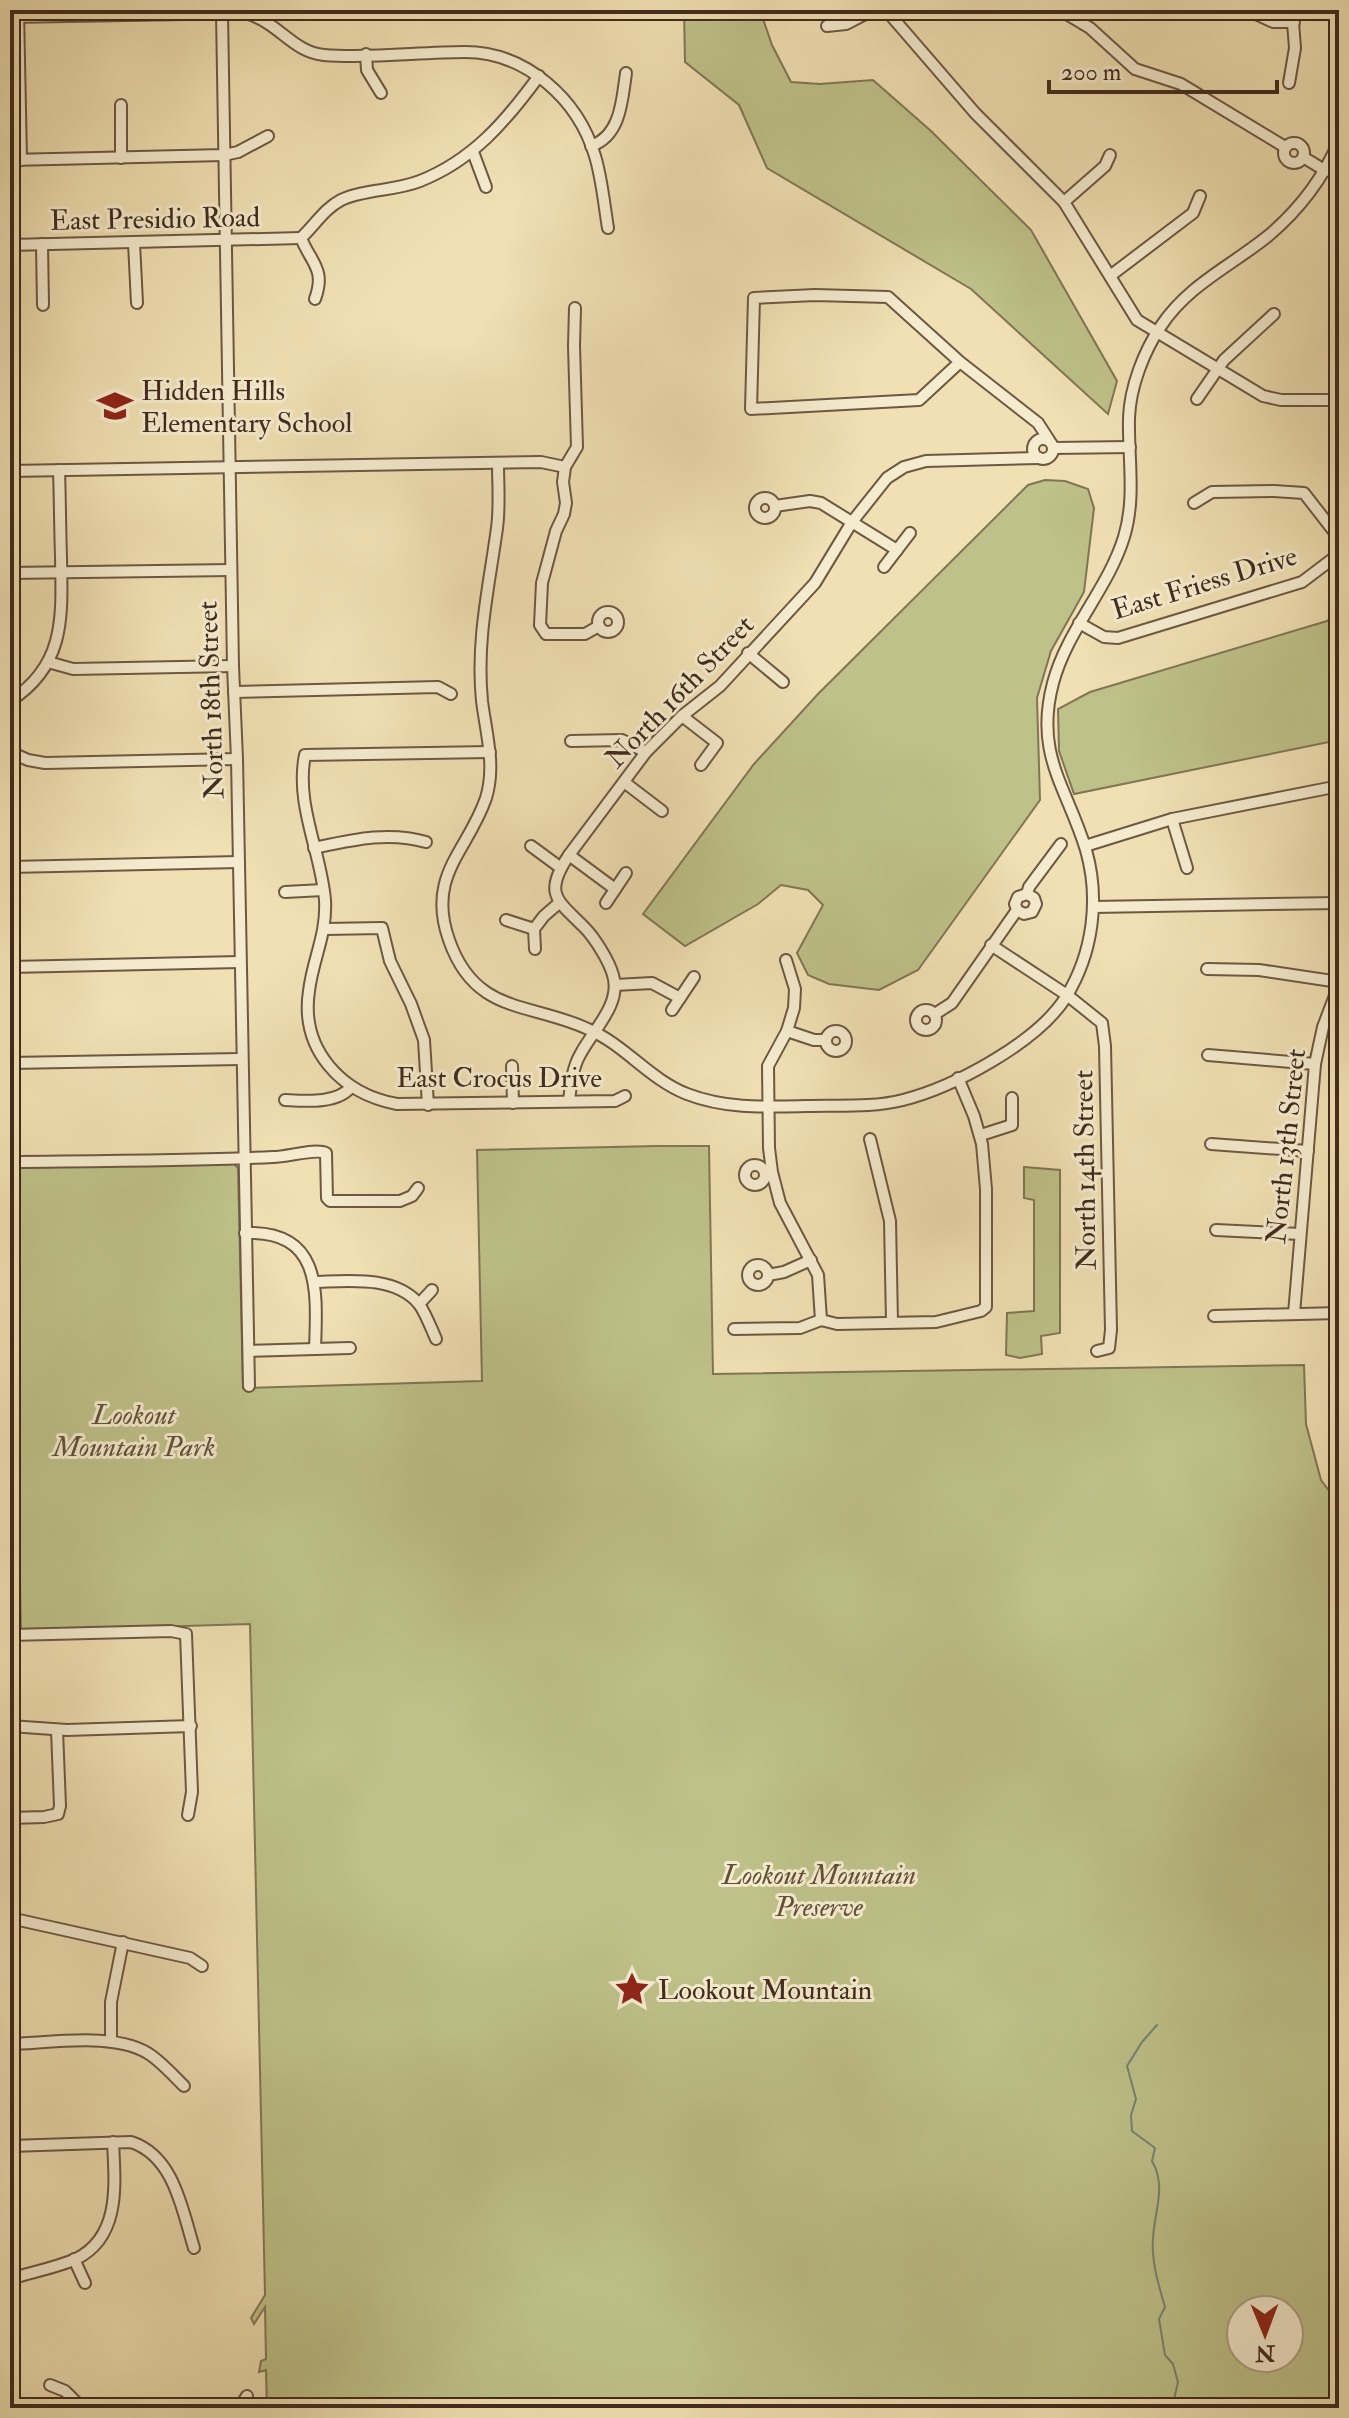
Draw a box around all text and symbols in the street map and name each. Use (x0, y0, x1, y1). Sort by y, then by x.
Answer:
scale bar (1049, 44, 1277, 94)
text: 200 m (1061, 57, 1122, 88)
street label: East Presidio Road (50, 200, 261, 239)
place label: Hidden Hills Elementary School (141, 374, 352, 441)
school or university icon: Hidden Hills Elementary School (96, 387, 134, 425)
street label: East Friess Drive (1108, 539, 1302, 628)
street label: North 18th Street (191, 600, 232, 800)
street label: North 16th Street (598, 608, 762, 776)
street label: North 13th Street (1259, 1047, 1314, 1245)
street label: East Crocus Drive (396, 1061, 602, 1096)
street label: North 14th Street (1066, 1070, 1105, 1270)
park label: Lookout Mountain Park (51, 1398, 215, 1465)
park label: Lookout Mountain Preserve (721, 1858, 916, 1925)
place icon: Lookout Mountain (613, 1970, 651, 2008)
place label: Lookout Mountain (658, 1973, 872, 2008)
north arrow (1225, 2294, 1305, 2374)
text: N (1255, 2339, 1276, 2367)

